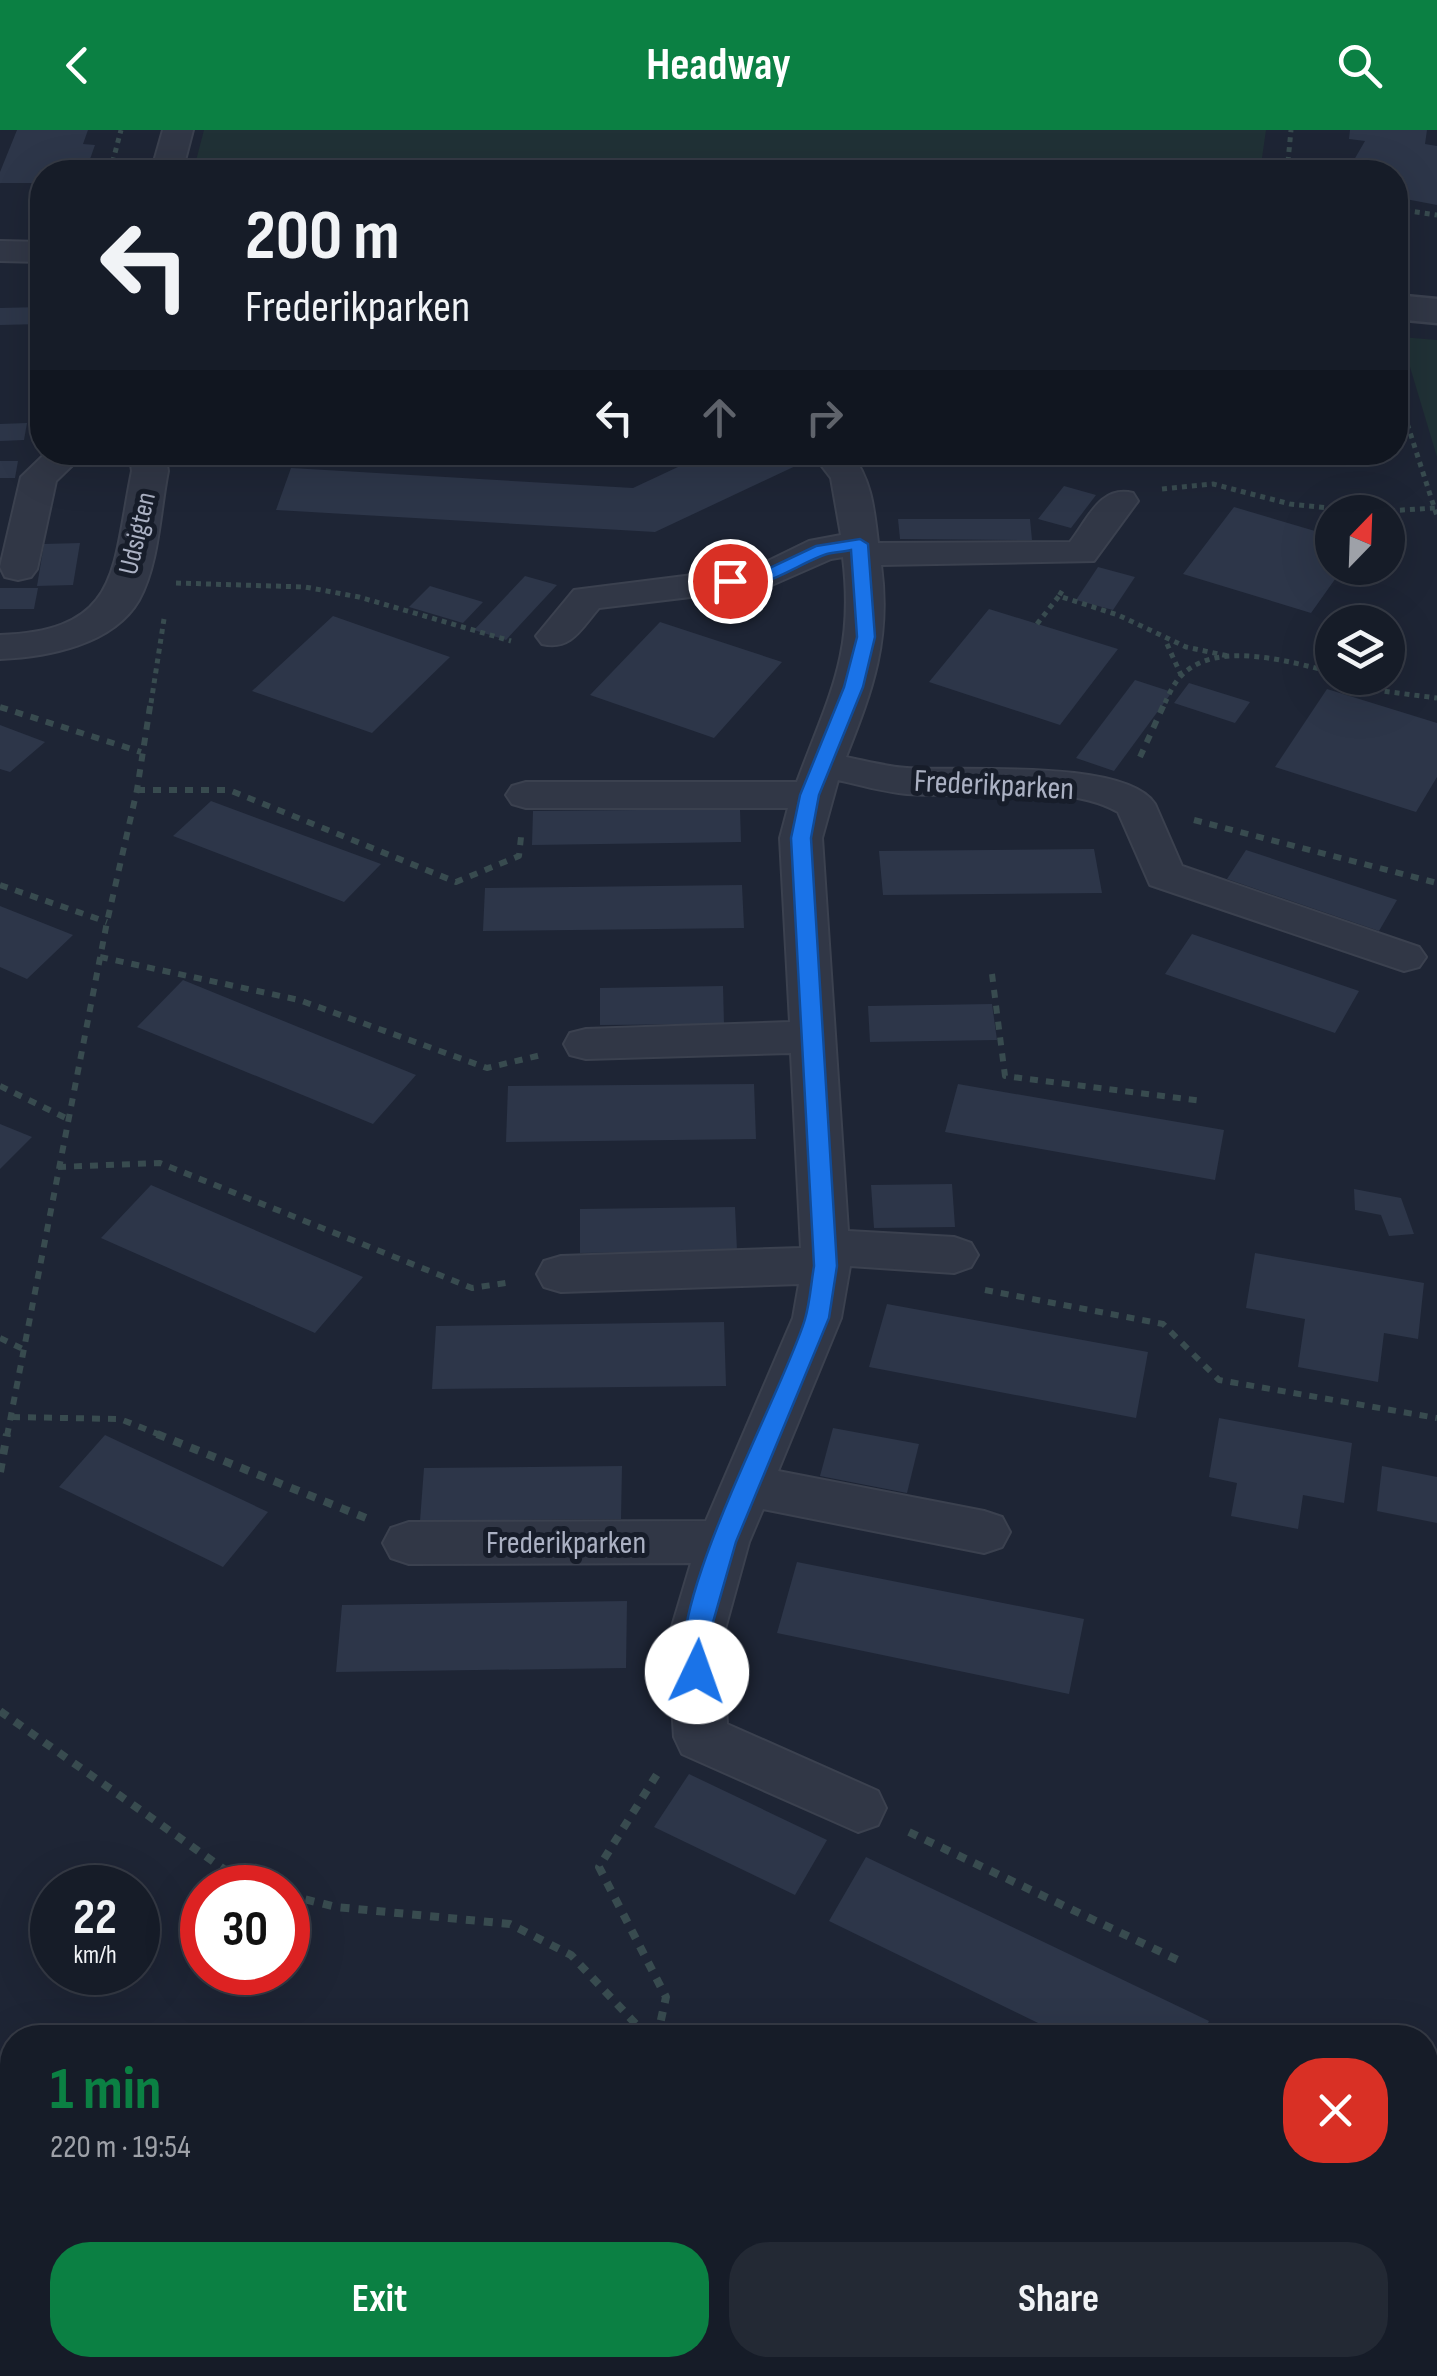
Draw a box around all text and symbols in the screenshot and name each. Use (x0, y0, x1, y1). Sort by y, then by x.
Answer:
icon: back (50, 38, 105, 93)
text: Headway (646, 38, 791, 93)
icon: search (1332, 38, 1387, 93)
text: 200 m (245, 195, 400, 279)
icon: left (80, 200, 210, 330)
text: Frederikparken (245, 280, 470, 335)
icon: left (587, 390, 642, 445)
icon: ahead (692, 390, 747, 445)
icon: right (797, 390, 852, 445)
street label: Udsigten (112, 489, 163, 578)
north arrow (1315, 495, 1405, 585)
map controls (1315, 495, 1405, 695)
pin (688, 539, 773, 624)
icon: arrive (703, 554, 758, 609)
button: layers (1315, 605, 1405, 695)
street label: Frederikparken (913, 762, 1075, 809)
street label: Frederikparken (486, 1524, 646, 1563)
position arrow (645, 1620, 749, 1724)
speed limit sign: 30 (180, 1865, 310, 1995)
text: 22 (73, 1888, 117, 1948)
text: km/h (73, 1940, 117, 1971)
text: 1 min (50, 2054, 162, 2126)
button: close (1283, 2058, 1388, 2163)
text: 220 m · 19:54 (50, 2128, 191, 2167)
button: Exit (50, 2242, 709, 2357)
button: Share (729, 2242, 1388, 2357)

